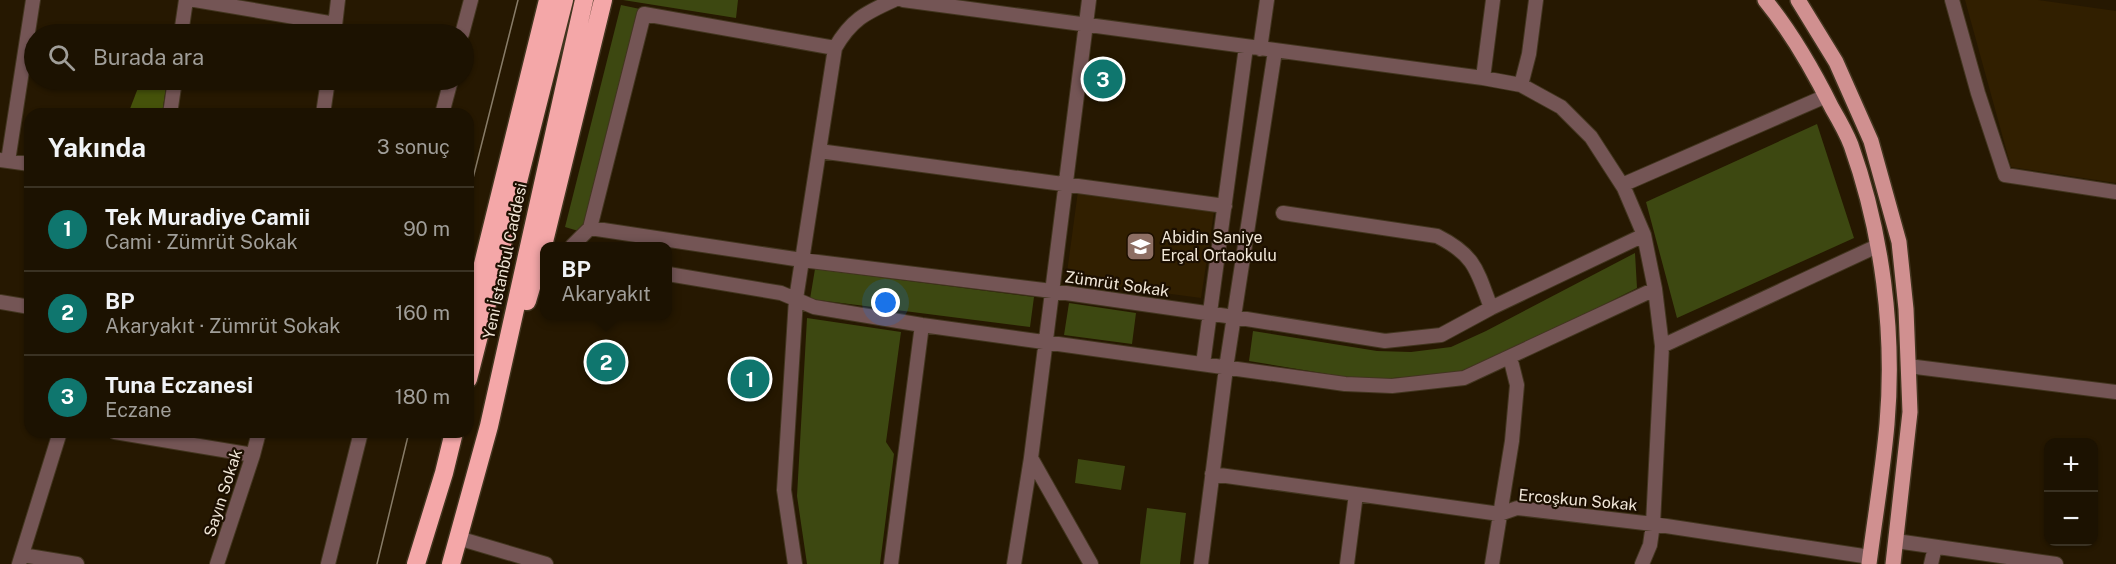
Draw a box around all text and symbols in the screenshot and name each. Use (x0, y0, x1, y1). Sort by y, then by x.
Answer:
search box (24, 24, 474, 90)
icon: search (45, 41, 78, 74)
text: Burada ara (93, 44, 204, 70)
pin: 3 (1084, 56, 1122, 101)
text: Yakında (48, 132, 146, 163)
text: 3 sonuç (377, 135, 450, 159)
street label: Yeni İstanbul Caddesi (478, 181, 531, 341)
text: Tek Muradiye Camii (105, 204, 310, 230)
text: 1 (63, 217, 72, 241)
text: 90 m (403, 217, 450, 241)
place label: Abidin Saniye Erçal Ortaokulu (1161, 228, 1277, 265)
text: Cami · Zümrüt Sokak (105, 230, 298, 254)
school or university icon: Abidin Saniye Erçal Ortaokulu (1124, 230, 1156, 262)
popup (540, 242, 672, 320)
text: BP (561, 256, 591, 282)
street label: Zümrüt Sokak (1063, 267, 1171, 301)
text: Akaryakıt (561, 282, 651, 306)
text: BP (105, 288, 135, 314)
your location (871, 288, 900, 317)
text: 2 (61, 301, 74, 325)
text: 160 m (395, 301, 450, 325)
text: Akaryakıt · Zümrüt Sokak (105, 314, 341, 338)
pin: 2 (586, 340, 626, 385)
pin: 1 (730, 356, 770, 401)
text: Tuna Eczanesi (105, 372, 253, 398)
text: 3 (61, 385, 74, 409)
text: 180 m (395, 385, 450, 409)
text: Eczane (105, 398, 172, 422)
map controls (2044, 438, 2098, 546)
button: + (2044, 438, 2098, 492)
street label: Sayın Sokak (200, 447, 246, 539)
street label: Ercoşkun Sokak (1518, 485, 1638, 515)
button: − (2044, 492, 2098, 546)

